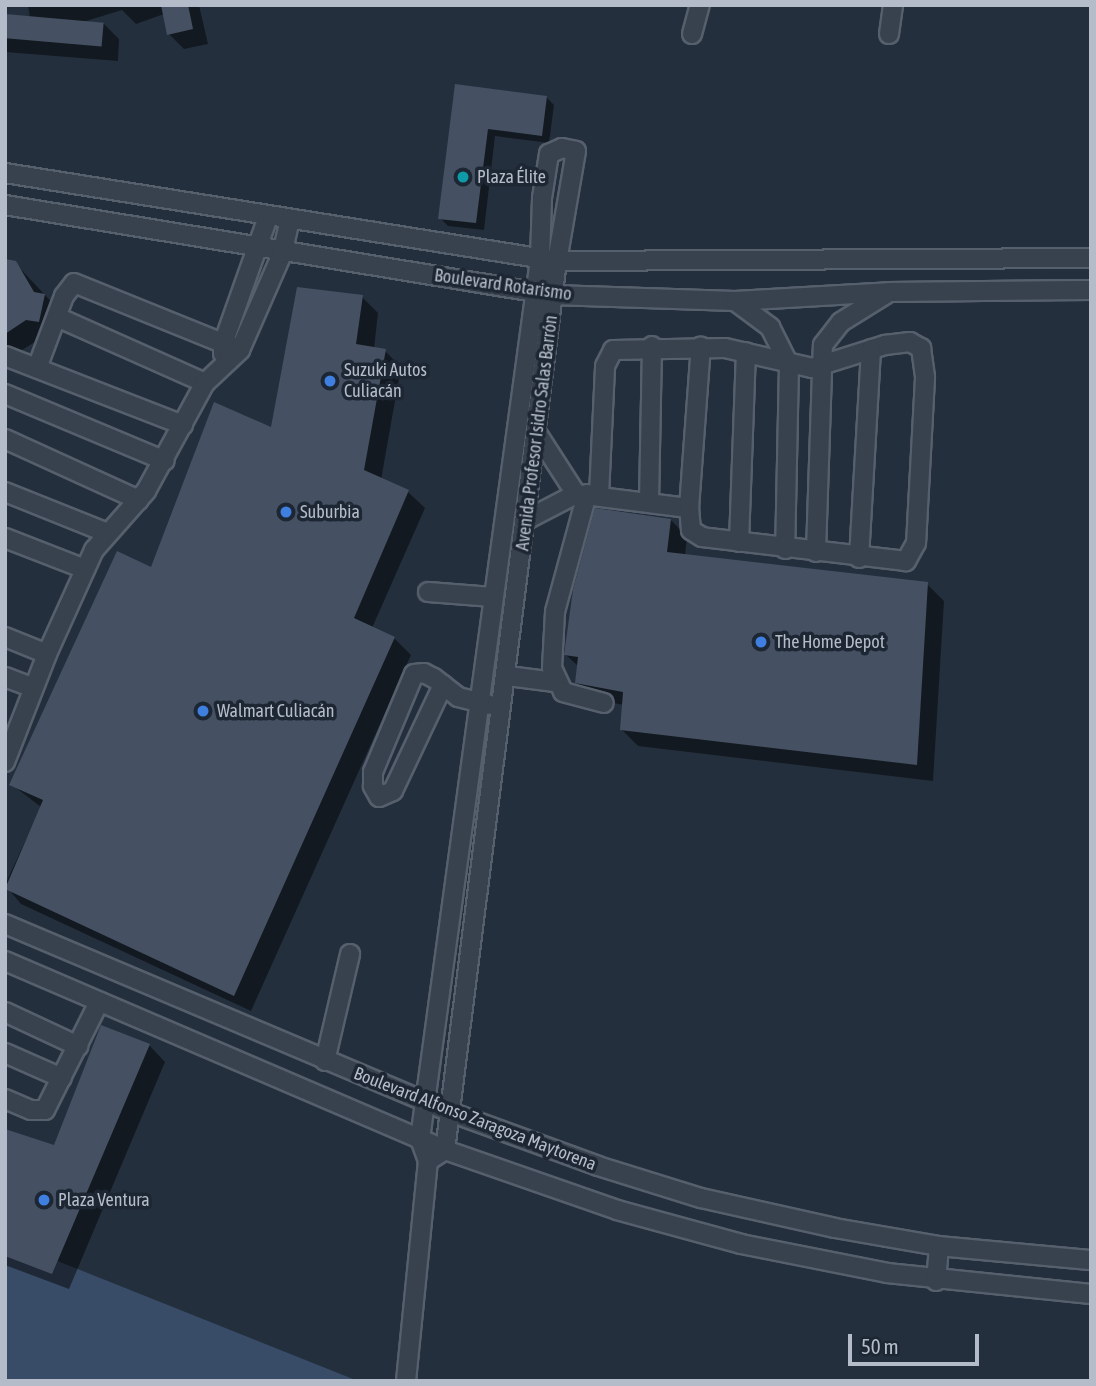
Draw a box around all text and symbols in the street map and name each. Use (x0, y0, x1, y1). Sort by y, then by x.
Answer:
place label: Plaza Élite (477, 166, 546, 188)
marker: Plaza Élite (455, 169, 471, 185)
street label: Boulevard Rotarismo (433, 265, 573, 305)
street label: Avenida Profesor Isidro Salas Barrón (512, 314, 562, 552)
place label: Suzuki Autos Culiacán (344, 360, 427, 402)
marker: Suzuki Autos Culiacán (322, 373, 338, 389)
place label: Suburbia (300, 501, 360, 523)
marker: Suburbia (278, 504, 294, 520)
place label: The Home Depot (775, 631, 885, 653)
marker: The Home Depot (753, 634, 769, 650)
place label: Walmart Culiacán (217, 700, 335, 722)
marker: Walmart Culiacán (195, 703, 211, 719)
street label: Boulevard Alfonso Zaragoza Maytorena (351, 1063, 599, 1175)
place label: Plaza Ventura (58, 1189, 150, 1211)
marker: Plaza Ventura (36, 1192, 52, 1208)
scale bar (851, 1320, 982, 1364)
text: 50 m (861, 1334, 899, 1358)

